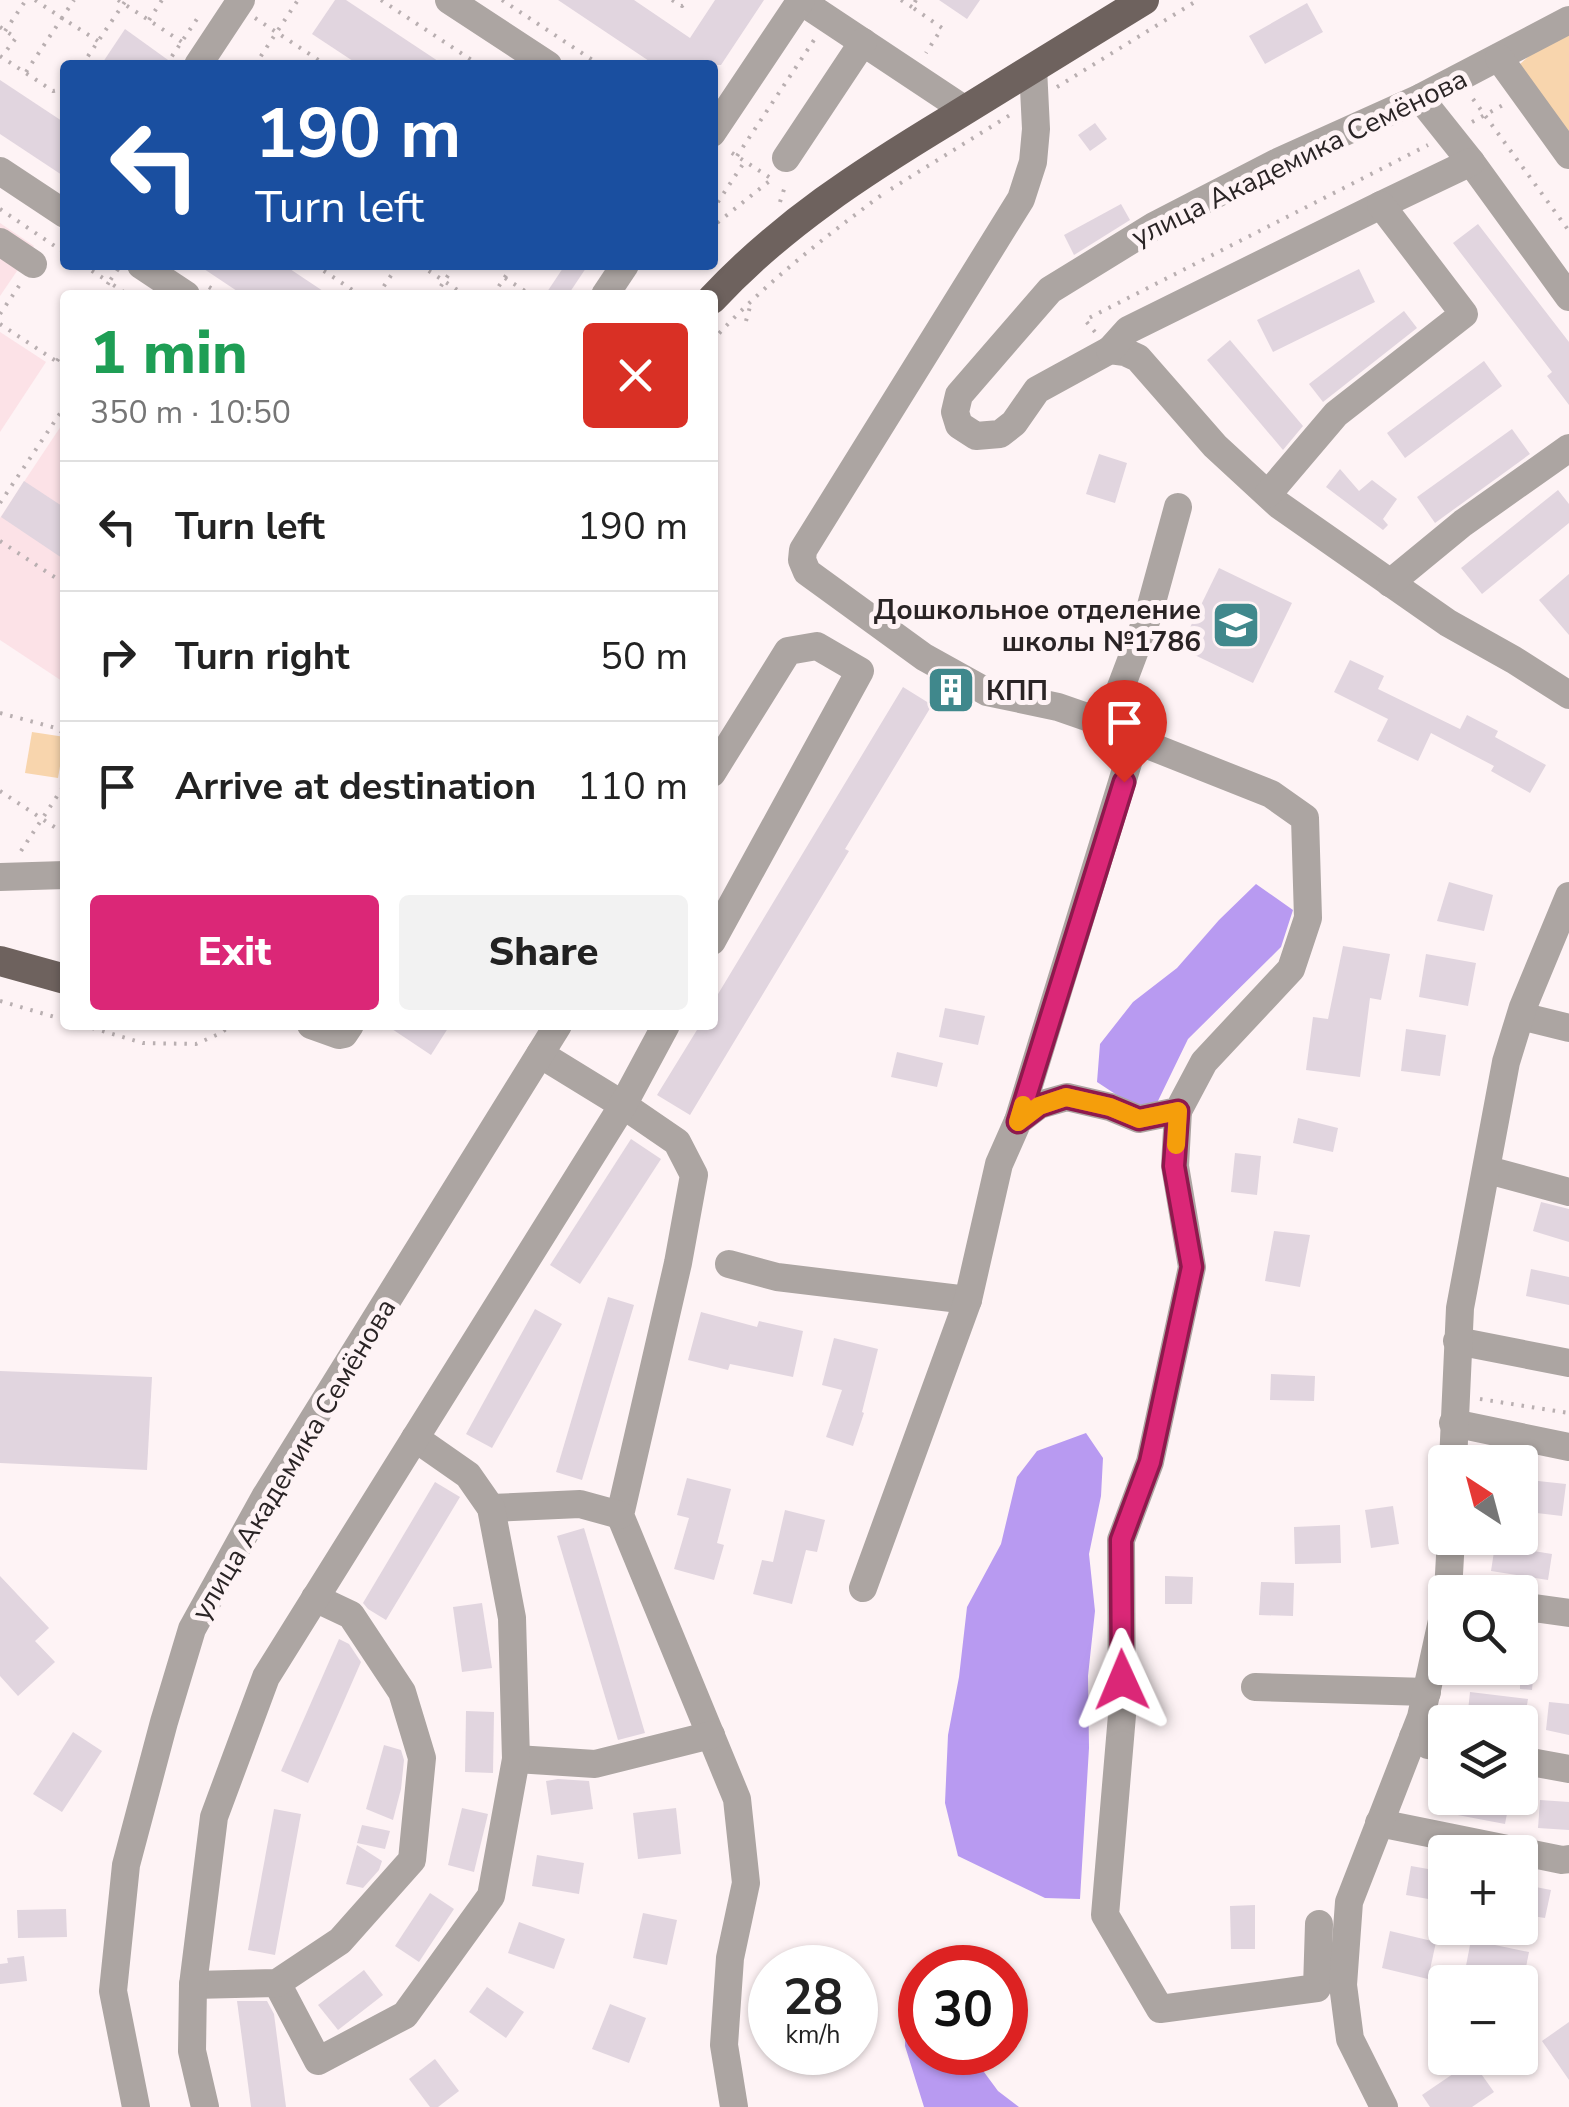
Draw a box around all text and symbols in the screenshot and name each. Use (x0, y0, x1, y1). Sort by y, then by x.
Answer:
street label: улица Академика Семёнова (1125, 60, 1474, 256)
text: 190 m (255, 86, 461, 182)
icon: left (90, 100, 220, 230)
text: Turn left (255, 177, 424, 238)
text: 1 min (90, 312, 248, 394)
button: close (583, 323, 688, 428)
text: 350 m · 10:50 (90, 391, 291, 434)
icon: left (90, 499, 145, 554)
text: Turn left (175, 501, 325, 552)
text: 190 m (577, 501, 688, 552)
place label: Дошкольное отделение школы №1786 (874, 591, 1201, 661)
school or university icon: Дошкольное отделение школы №1786 (1210, 599, 1262, 651)
icon: right (90, 629, 145, 684)
text: Turn right (175, 631, 350, 682)
text: 50 m (600, 631, 688, 682)
building icon: КПП (925, 664, 977, 716)
place label: КПП (986, 672, 1048, 710)
pin (1082, 680, 1167, 783)
icon: arrive (1097, 695, 1152, 750)
icon: arrive (90, 759, 145, 814)
text: Arrive at destination (175, 761, 536, 812)
text: 110 m (577, 761, 688, 812)
button: Exit (90, 895, 379, 1010)
button: Share (399, 895, 688, 1010)
street label: улица Академика Семёнова (183, 1292, 405, 1628)
north arrow (1428, 1445, 1538, 1555)
map controls (1428, 1445, 1538, 2075)
button: search (1428, 1575, 1538, 1685)
position arrow (1070, 1628, 1174, 1732)
button: layers (1428, 1705, 1538, 1815)
button: + (1428, 1835, 1538, 1945)
speed limit sign: 30 (898, 1945, 1028, 2075)
text: 28 (783, 1963, 843, 2032)
button: − (1428, 1965, 1538, 2075)
text: km/h (785, 2018, 841, 2052)

